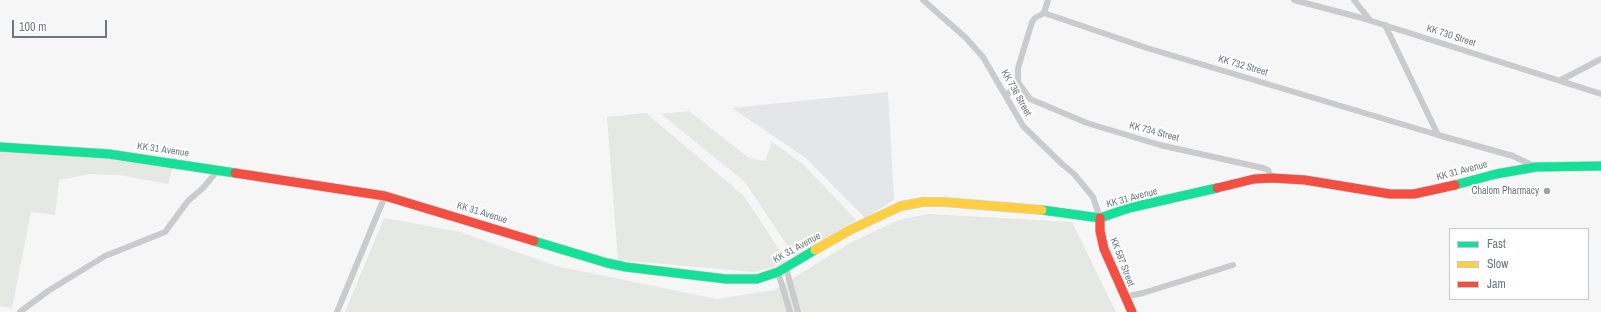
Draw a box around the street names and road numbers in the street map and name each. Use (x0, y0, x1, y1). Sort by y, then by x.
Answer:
street label: KK 730 Street (1425, 22, 1477, 50)
street label: KK 732 Street (1217, 53, 1269, 79)
street label: KK 736 Street (998, 68, 1034, 118)
street label: KK 734 Street (1128, 120, 1180, 144)
street label: KK 31 Avenue (136, 140, 190, 160)
street label: KK 31 Avenue (1435, 158, 1489, 184)
street label: KK 31 Avenue (1105, 185, 1159, 211)
street label: KK 31 Avenue (455, 200, 509, 226)
street label: KK 31 Avenue (771, 230, 823, 266)
street label: KK 587 Street (1107, 236, 1137, 288)

